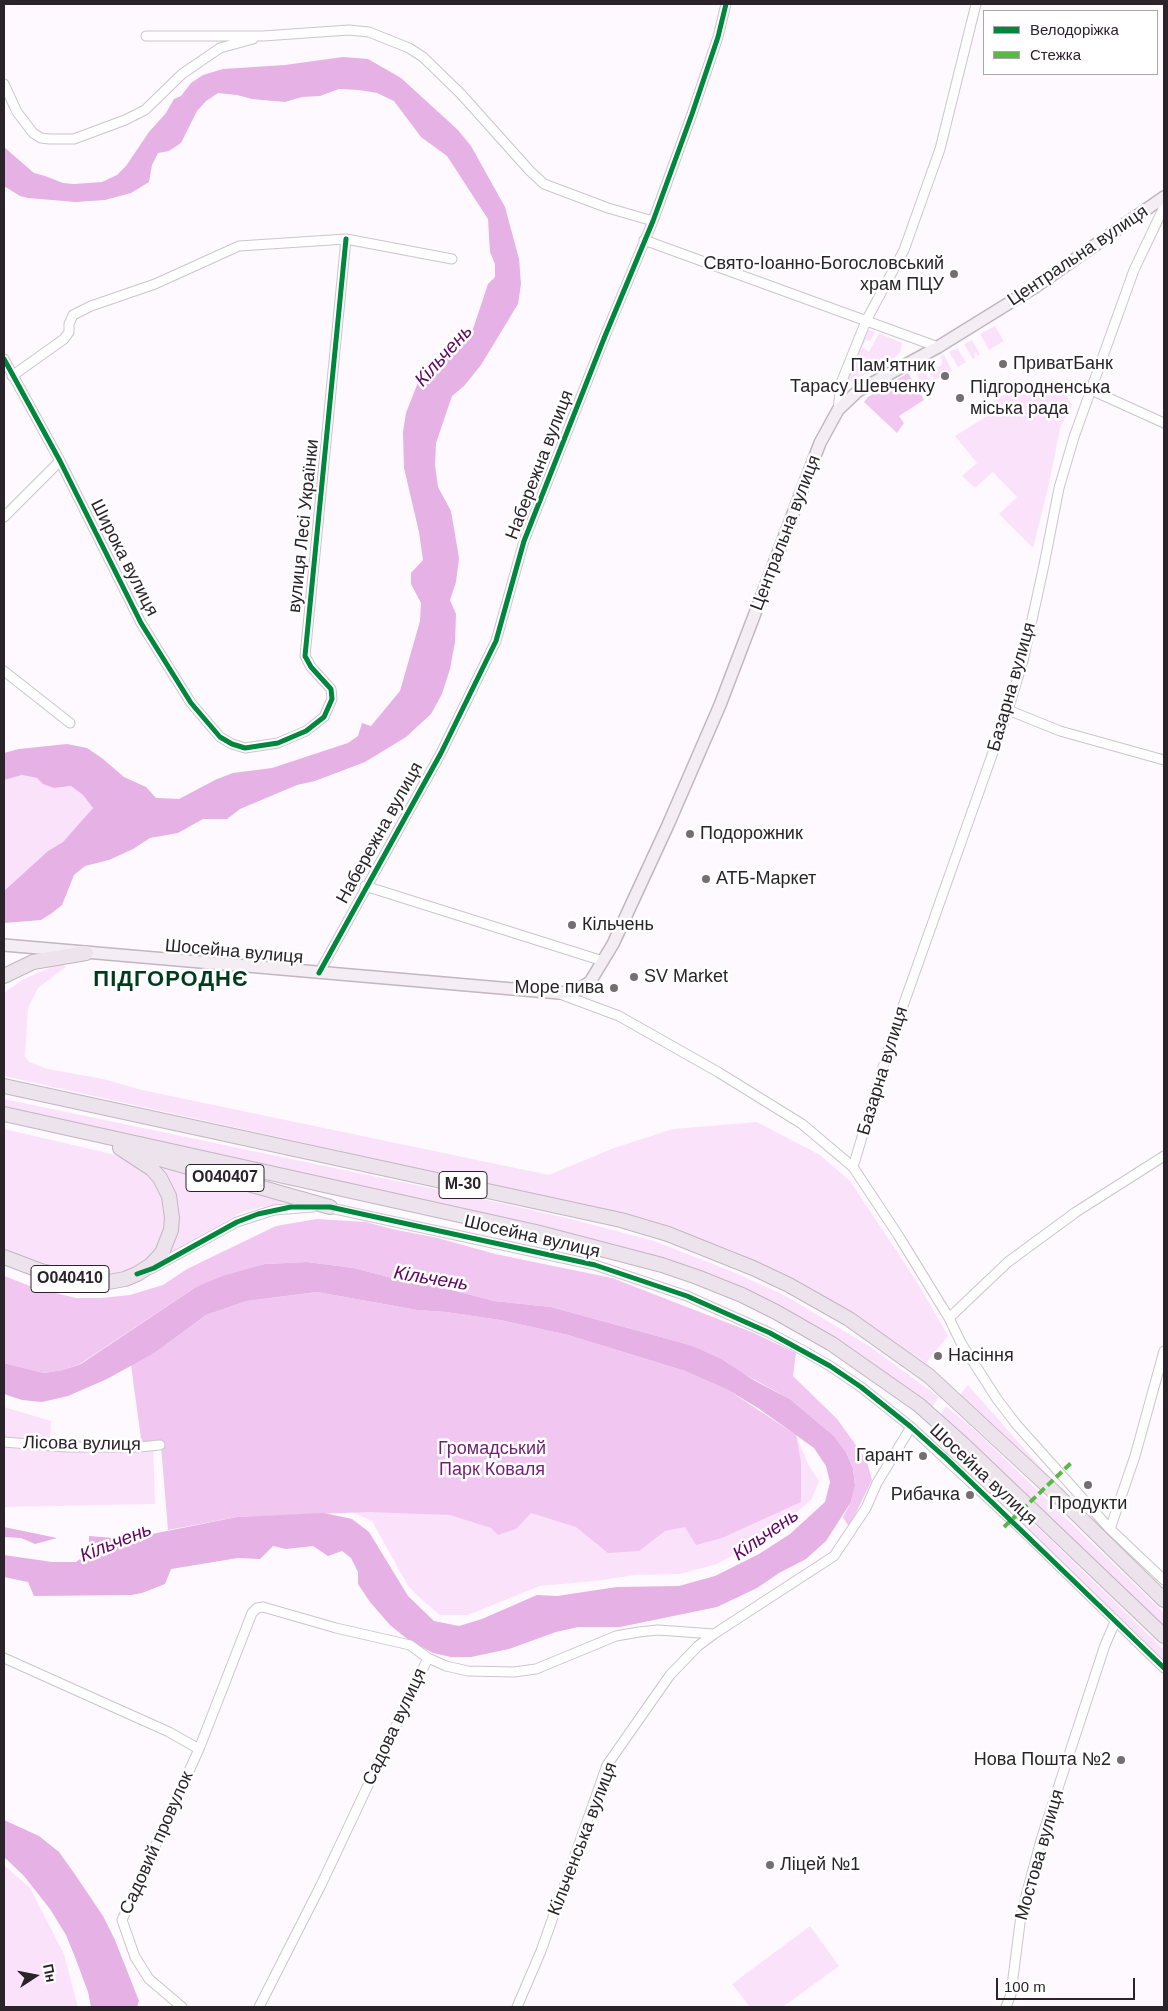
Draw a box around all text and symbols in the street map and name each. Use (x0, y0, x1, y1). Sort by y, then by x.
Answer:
legend (983, 10, 1158, 75)
text: Велодоріжка (1030, 21, 1119, 38)
text: Стежка (1030, 46, 1081, 63)
street label: Центральна вулиця (1004, 201, 1152, 311)
place label: Свято-Іоанно-Богословський храм ПЦУ (703, 253, 944, 296)
marker: Свято-Іоанно-Богословський храм ПЦУ (948, 268, 960, 280)
water label: Кільчень (410, 320, 478, 392)
place label: ПриватБанк (1013, 353, 1113, 375)
place label: Пам'ятник Тарасу Шевченку (790, 355, 935, 398)
marker: ПриватБанк (997, 358, 1009, 370)
marker: Пам'ятник Тарасу Шевченку (939, 370, 951, 382)
place label: Підгородненська міська рада (970, 377, 1110, 419)
street label: Набережна вулиця (502, 387, 578, 543)
marker: Підгородненська міська рада (954, 392, 966, 404)
street label: вулиця Лесі Українки (284, 438, 324, 614)
street label: Центральна вулиця (746, 452, 826, 614)
street label: Широка вулиця (85, 496, 163, 620)
street label: Базарна вулиця (983, 620, 1041, 754)
street label: Набережна вулиця (332, 759, 428, 907)
place label: Подорожник (700, 823, 803, 845)
marker: Подорожник (684, 828, 696, 840)
place label: АТБ-Маркет (716, 868, 816, 890)
marker: АТБ-Маркет (700, 873, 712, 885)
place label: Кільчень (582, 914, 654, 936)
marker: Кільчень (566, 919, 578, 931)
street label: Шосейна вулиця (164, 935, 304, 969)
place label: SV Market (644, 966, 728, 988)
district label: ПІДГОРОДНЄ (92, 967, 250, 993)
marker: SV Market (628, 971, 640, 983)
place label: Море пива (515, 977, 604, 999)
marker: Море пива (608, 982, 620, 994)
street label: Базарна вулиця (853, 1004, 913, 1138)
road number: О040407 (186, 1164, 264, 1192)
road number: М-30 (439, 1172, 487, 1198)
street label: Шосейна вулиця (462, 1211, 602, 1263)
water label: Кільчень (392, 1262, 470, 1296)
road number: О040410 (31, 1266, 109, 1292)
place label: Насіння (948, 1345, 1014, 1367)
marker: Насіння (932, 1350, 944, 1362)
street label: Шосейна вулиця (925, 1420, 1041, 1530)
street label: Лісова вулиця (23, 1432, 141, 1456)
park label: Громадський Парк Коваля (438, 1438, 546, 1480)
place label: Гарант (856, 1445, 913, 1467)
marker: Гарант (917, 1450, 929, 1462)
marker: Продукти (1082, 1479, 1094, 1491)
place label: Рибачка (891, 1484, 960, 1506)
marker: Рибачка (964, 1489, 976, 1501)
place label: Продукти (1049, 1493, 1127, 1515)
water label: Кільчень (729, 1504, 803, 1566)
water label: Кільчень (77, 1518, 155, 1568)
street label: Садова вулиця (358, 1665, 432, 1789)
place label: Нова Пошта №2 (974, 1749, 1111, 1771)
marker: Нова Пошта №2 (1115, 1754, 1127, 1766)
street label: Кільченська вулиця (544, 1759, 622, 1919)
street label: Садовий провулок (116, 1768, 198, 1918)
street label: Мостова вулиця (1011, 1787, 1069, 1923)
place label: Ліцей №1 (780, 1854, 860, 1876)
marker: Ліцей №1 (764, 1859, 776, 1871)
north arrow (10, 1951, 60, 2001)
text: Пн (40, 1963, 59, 1984)
scale bar (998, 1968, 1137, 2000)
text: 100 m (1004, 1978, 1046, 1995)

